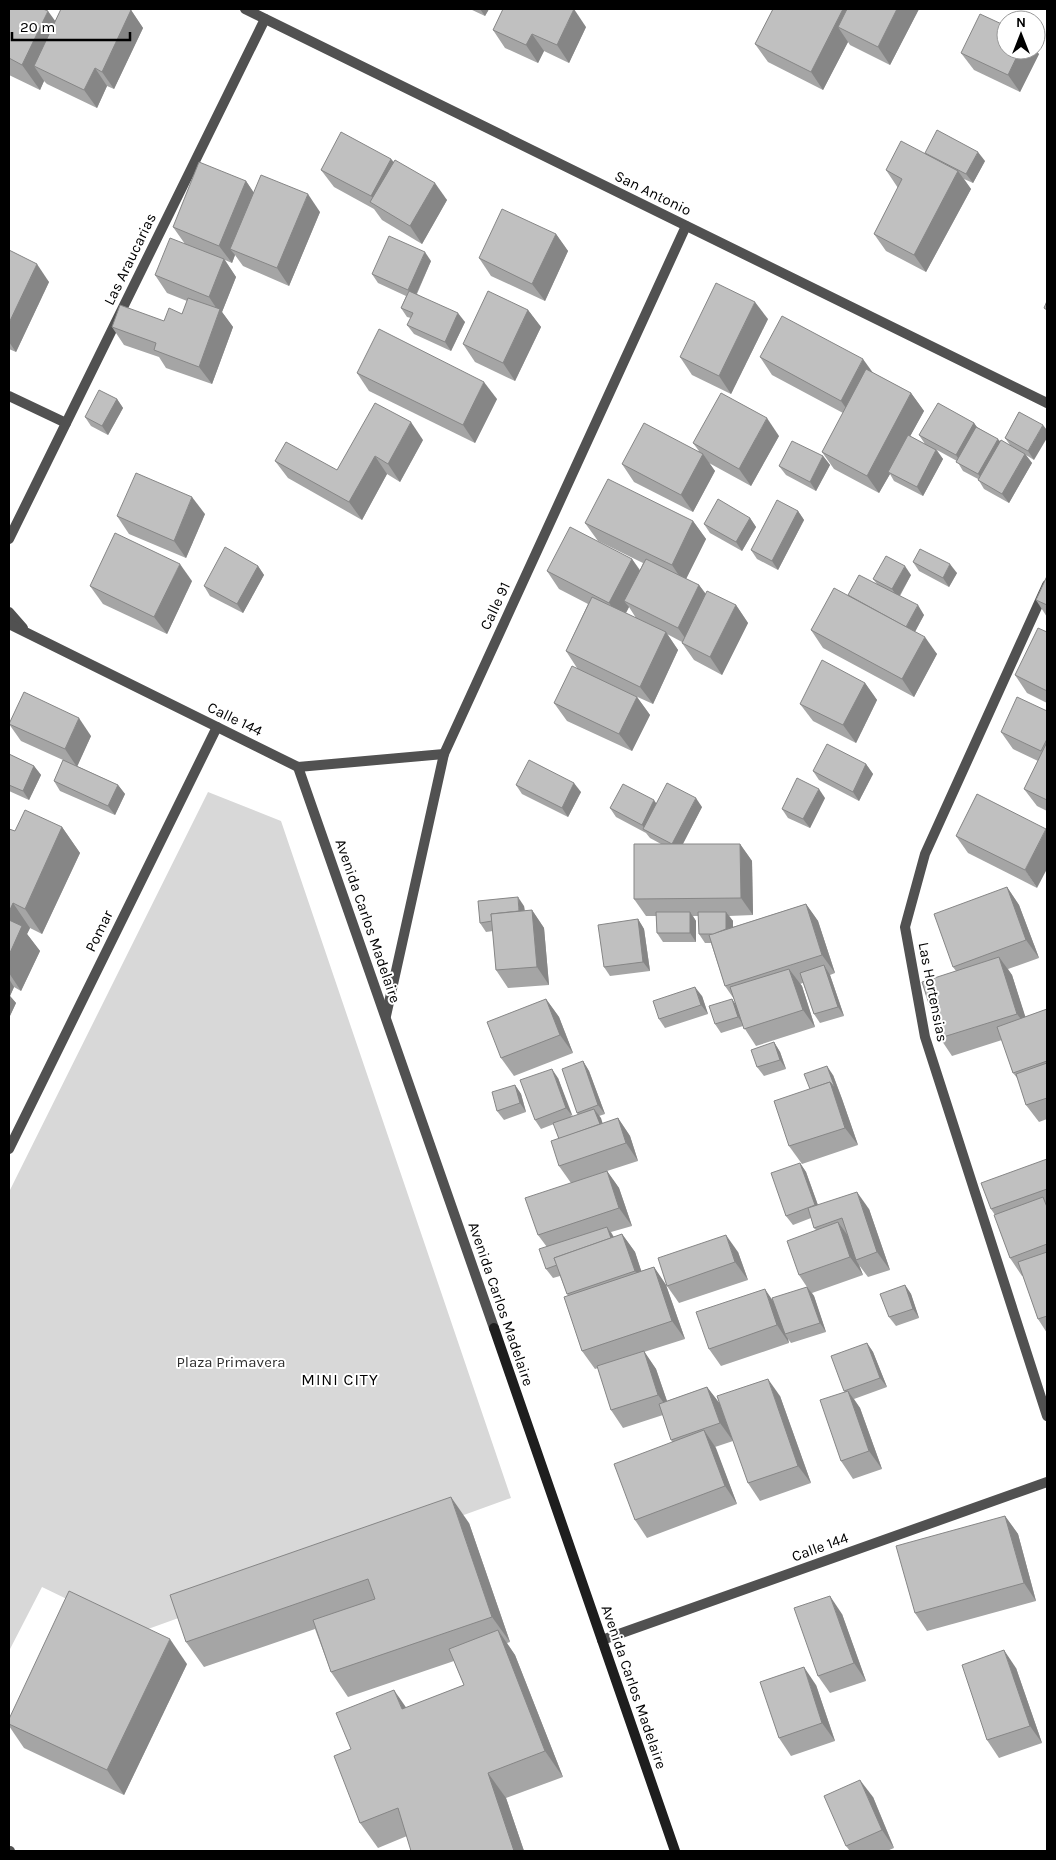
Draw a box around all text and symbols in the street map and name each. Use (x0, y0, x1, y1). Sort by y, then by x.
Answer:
scale bar (12, 10, 130, 42)
north arrow (996, 10, 1046, 60)
text: N (1016, 14, 1026, 31)
text: 20 m (20, 18, 55, 36)
street label: San Antonio (612, 167, 694, 219)
street label: Las Araucarias (100, 210, 160, 308)
street label: Calle 91 (476, 579, 514, 633)
street label: Calle 144 (205, 698, 266, 740)
street label: Avenida Carlos Madelaire (331, 837, 405, 1005)
street label: Pomar (81, 907, 117, 955)
street label: Las Hortensias (915, 941, 951, 1043)
street label: Avenida Carlos Madelaire (464, 1220, 538, 1388)
park label: Plaza Primavera (176, 1353, 286, 1371)
district label: MINI CITY (301, 1370, 379, 1389)
street label: Calle 144 (789, 1528, 851, 1566)
street label: Avenida Carlos Madelaire (597, 1603, 671, 1771)

